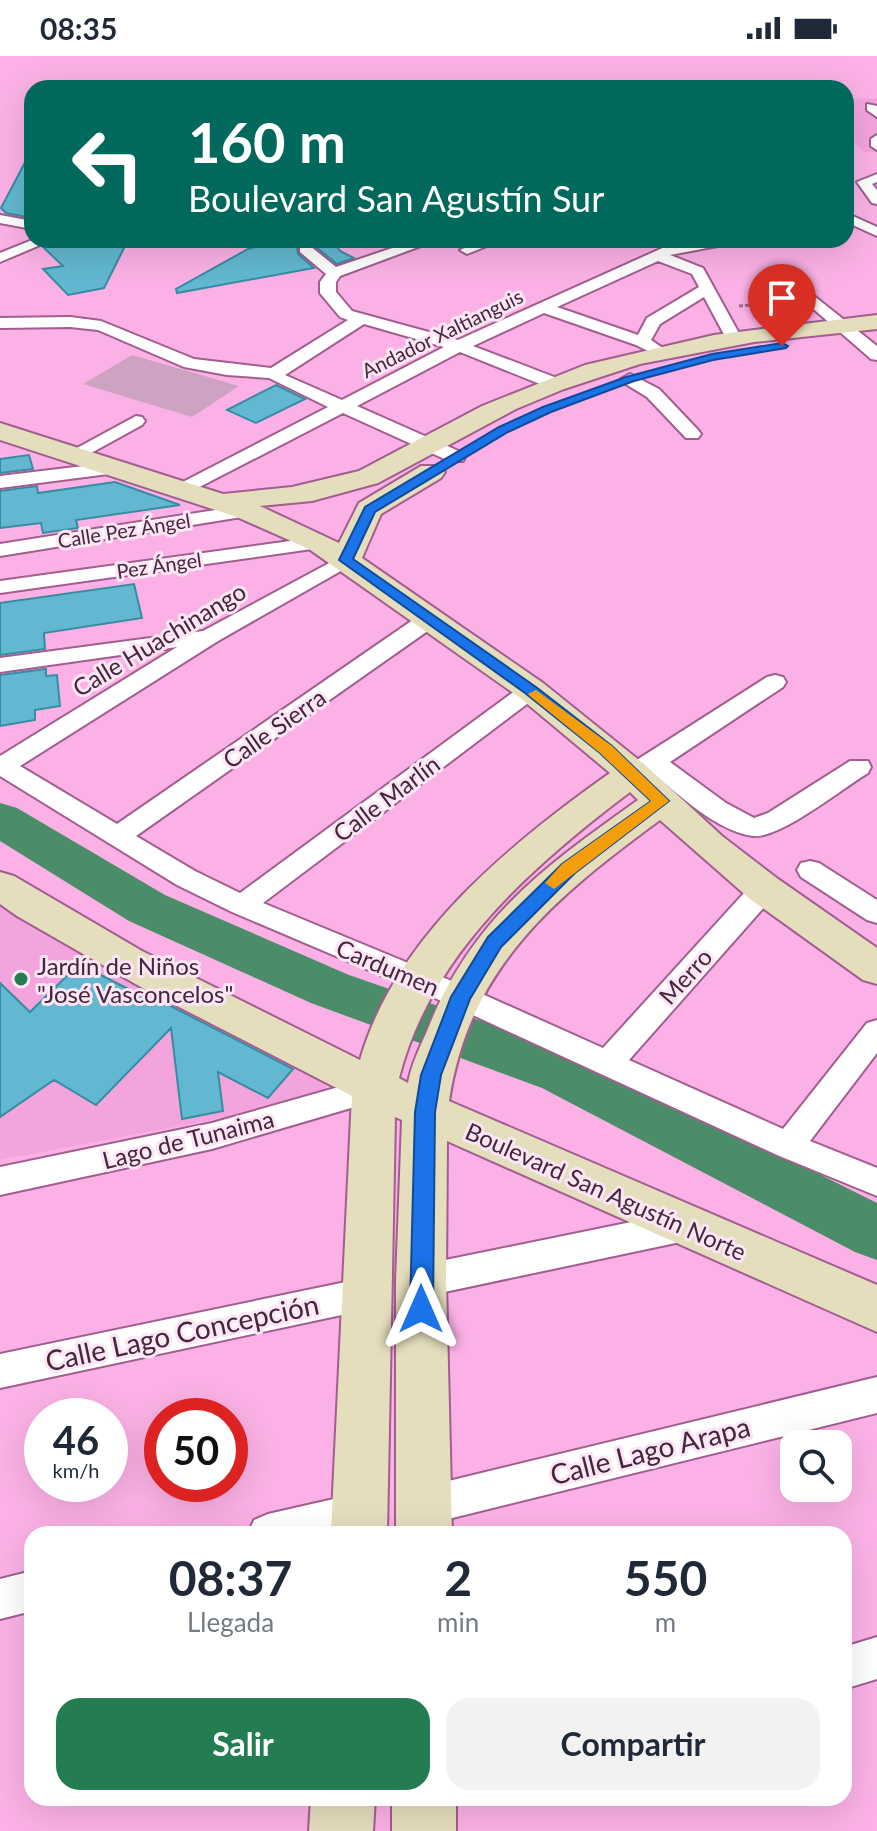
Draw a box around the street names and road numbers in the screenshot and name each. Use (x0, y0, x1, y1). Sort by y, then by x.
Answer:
street label: Andador Xaltianguis (358, 284, 526, 382)
street label: Calle Pez Ángel (56, 508, 192, 552)
street label: Pez Ángel (115, 547, 203, 583)
street label: Calle Huachinango (67, 576, 251, 702)
street label: Calle Sierra (217, 682, 331, 774)
street label: Calle Marlín (327, 749, 445, 847)
street label: Cardumen (332, 932, 444, 1002)
street label: Merro (652, 942, 718, 1010)
street label: Lago de Tunaima (99, 1104, 277, 1174)
street label: Boulevard San Agustín Norte (461, 1116, 751, 1266)
street label: Calle Lago Concepción (42, 1286, 322, 1378)
street label: Calle Lago Arapa (546, 1409, 754, 1491)

